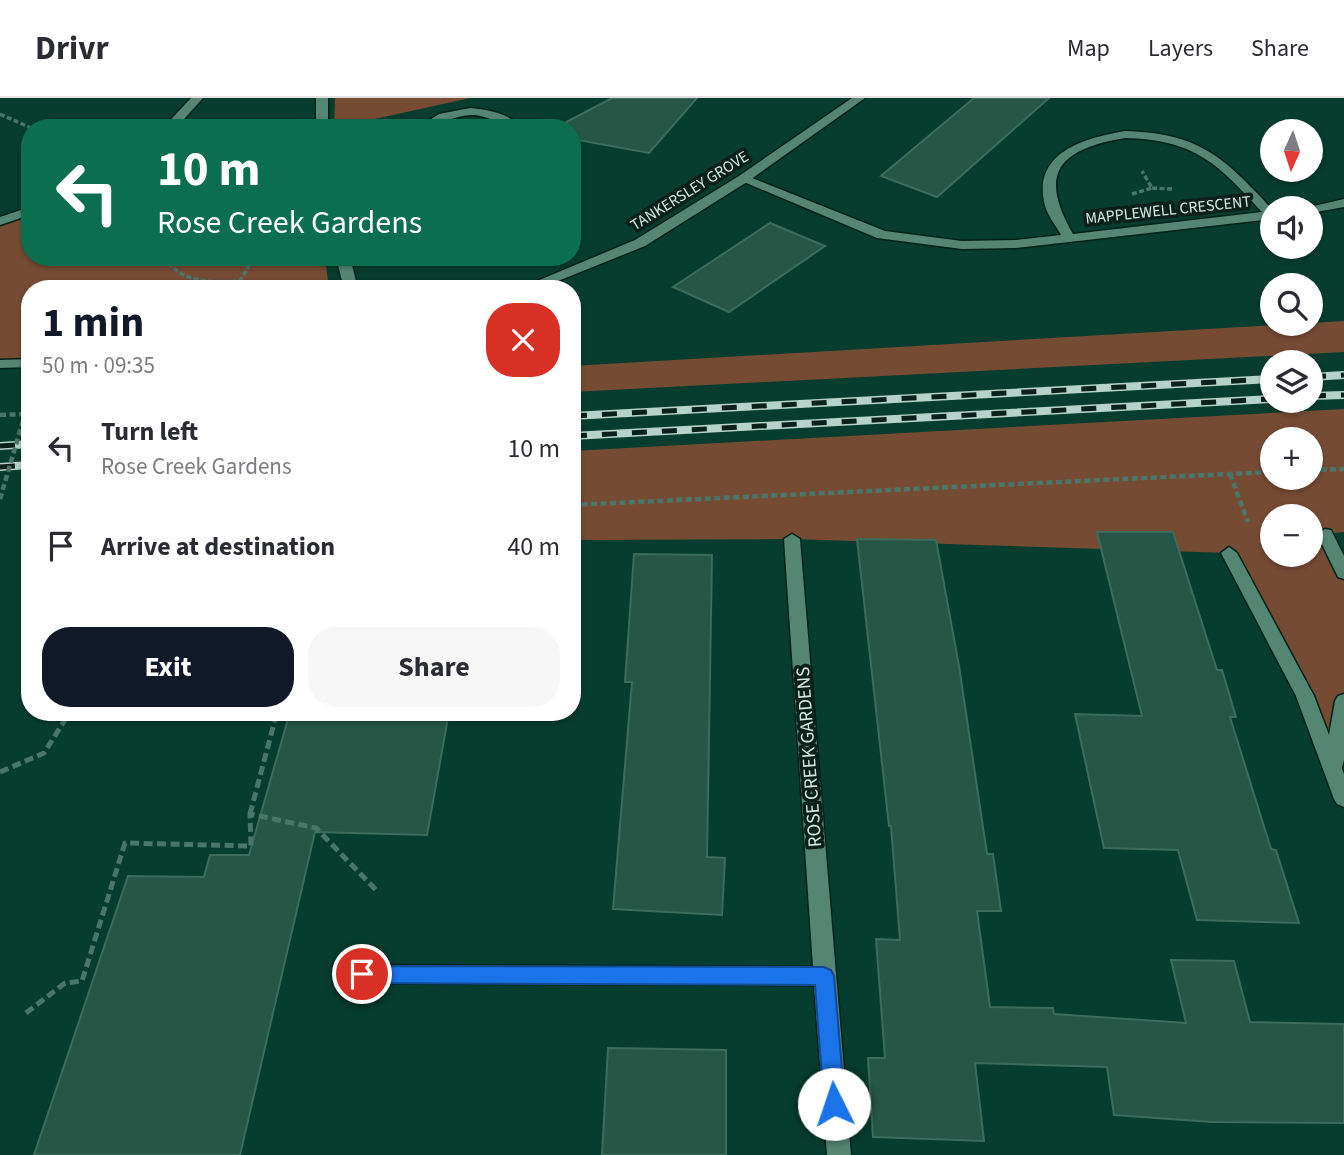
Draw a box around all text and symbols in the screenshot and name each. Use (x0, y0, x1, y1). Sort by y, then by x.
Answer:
text: Drivr (35, 25, 109, 72)
text: Map (1067, 31, 1110, 66)
text: Layers (1148, 31, 1213, 66)
text: Share (1251, 31, 1309, 66)
north arrow (1260, 119, 1323, 182)
map controls (1260, 119, 1323, 567)
text: 10 m (157, 135, 261, 205)
street label: TANKERSLEY GROVE (626, 146, 753, 236)
icon: left (42, 147, 133, 238)
street label: MAPPLEWELL CRESCENT (1084, 190, 1252, 230)
button: sound (1260, 196, 1323, 259)
text: Rose Creek Gardens (157, 200, 422, 246)
button: search (1260, 273, 1323, 336)
text: 1 min (42, 293, 144, 353)
button: close (486, 303, 560, 377)
text: 50 m · 09:35 (42, 349, 155, 382)
button: layers (1260, 350, 1323, 413)
text: Turn left (101, 413, 198, 450)
button: + (1260, 427, 1323, 490)
icon: left (42, 429, 80, 467)
text: 10 m (507, 430, 560, 467)
text: Rose Creek Gardens (101, 450, 292, 483)
button: − (1260, 504, 1323, 567)
icon: arrive (42, 527, 80, 565)
text: Arrive at destination (101, 528, 335, 565)
text: 40 m (507, 528, 560, 565)
button: Exit (42, 627, 294, 707)
button: Share (308, 627, 560, 707)
street label: ROSE CREEK GARDENS (790, 666, 829, 848)
pin (332, 944, 392, 1004)
icon: arrive (343, 955, 381, 993)
position arrow (797, 1067, 871, 1141)

